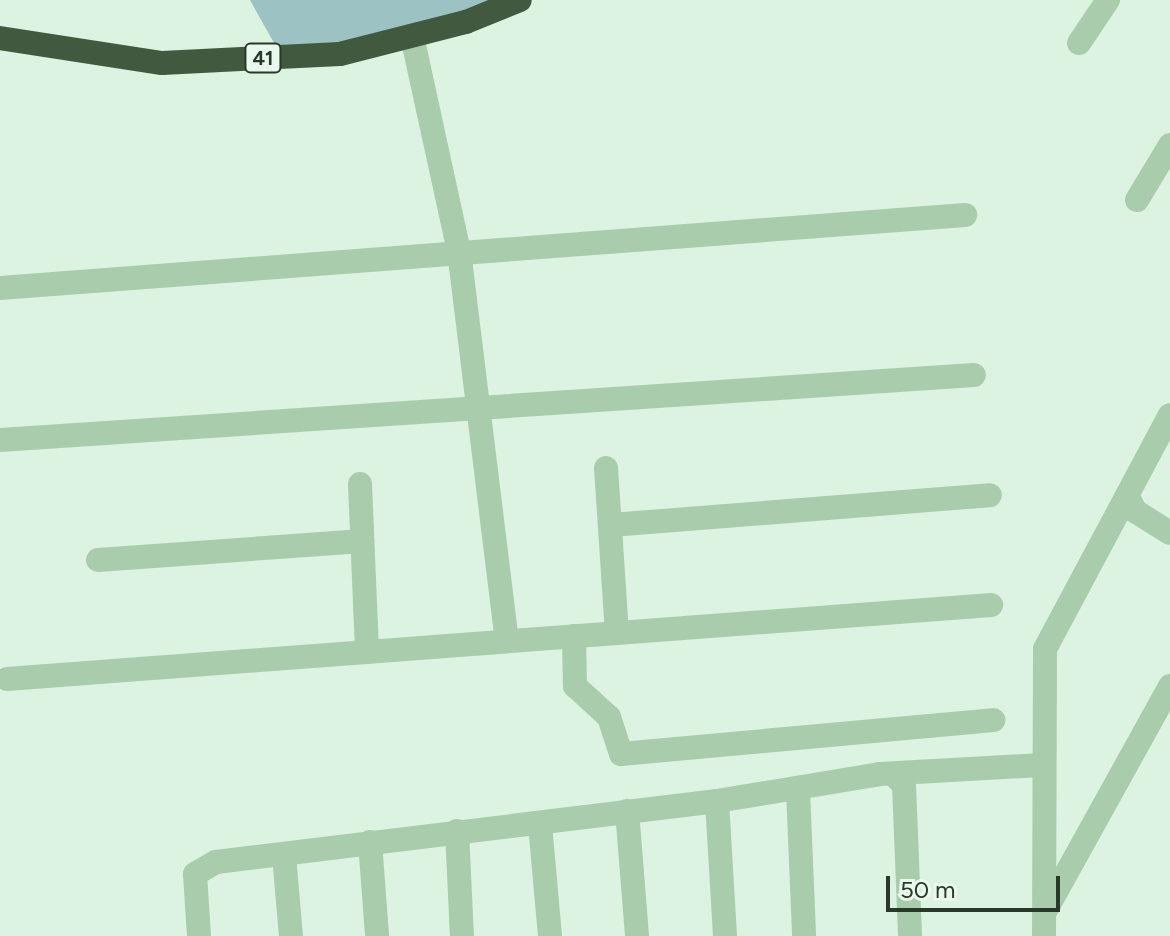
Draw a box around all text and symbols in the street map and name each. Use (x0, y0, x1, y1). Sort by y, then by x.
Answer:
road number: 41 (243, 42, 283, 74)
scale bar (890, 860, 1064, 910)
text: 50 m (900, 875, 956, 904)

